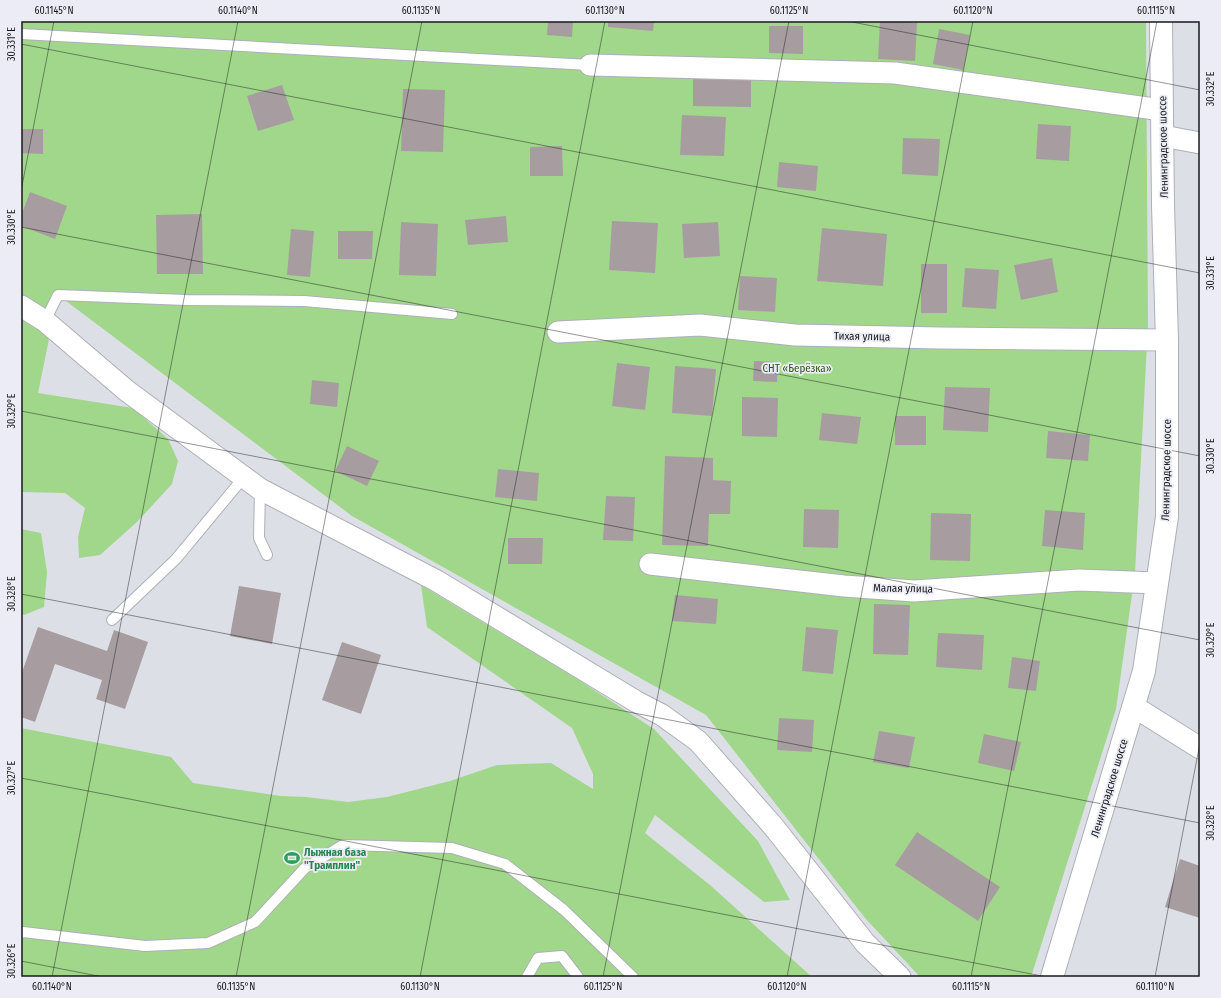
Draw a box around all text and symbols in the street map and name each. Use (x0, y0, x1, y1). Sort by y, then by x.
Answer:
text: 60.1145°N (35, 5, 73, 17)
text: 60.1140°N (218, 5, 258, 17)
text: 60.1135°N (402, 5, 440, 17)
text: 60.1130°N (585, 5, 625, 17)
text: 60.1125°N (770, 5, 808, 17)
text: 60.1120°N (953, 5, 993, 17)
text: 60.1115°N (1137, 5, 1175, 17)
text: 30.331°E (6, 27, 18, 61)
text: 30.332°E (1205, 71, 1217, 106)
street label: Ленинградское шоссе (1156, 96, 1171, 198)
text: 30.330°E (6, 209, 18, 245)
text: 30.331°E (1205, 256, 1217, 290)
street label: Тихая улица (834, 330, 890, 343)
park label: СНТ «Берёзка» (762, 362, 832, 375)
text: 30.329°E (6, 393, 18, 428)
street label: Ленинградское шоссе (1159, 419, 1174, 521)
text: 30.330°E (1205, 438, 1217, 474)
text: 30.328°E (6, 576, 18, 612)
street label: Малая улица (873, 581, 933, 596)
text: 30.329°E (1205, 622, 1217, 657)
street label: Ленинградское шоссе (1088, 737, 1131, 839)
text: 30.327°E (6, 761, 18, 795)
text: 30.328°E (1205, 805, 1217, 841)
place label: Лыжная база "Трамплин" (304, 846, 367, 872)
sports icon: Лыжная база "Трамплин" (283, 849, 301, 867)
text: 30.326°E (6, 943, 18, 979)
text: 60.1140°N (32, 981, 72, 993)
text: 60.1135°N (217, 981, 255, 993)
text: 60.1130°N (400, 981, 440, 993)
text: 60.1125°N (584, 981, 622, 993)
text: 60.1120°N (767, 981, 807, 993)
text: 60.1115°N (952, 981, 990, 993)
text: 60.1110°N (1136, 981, 1174, 993)

